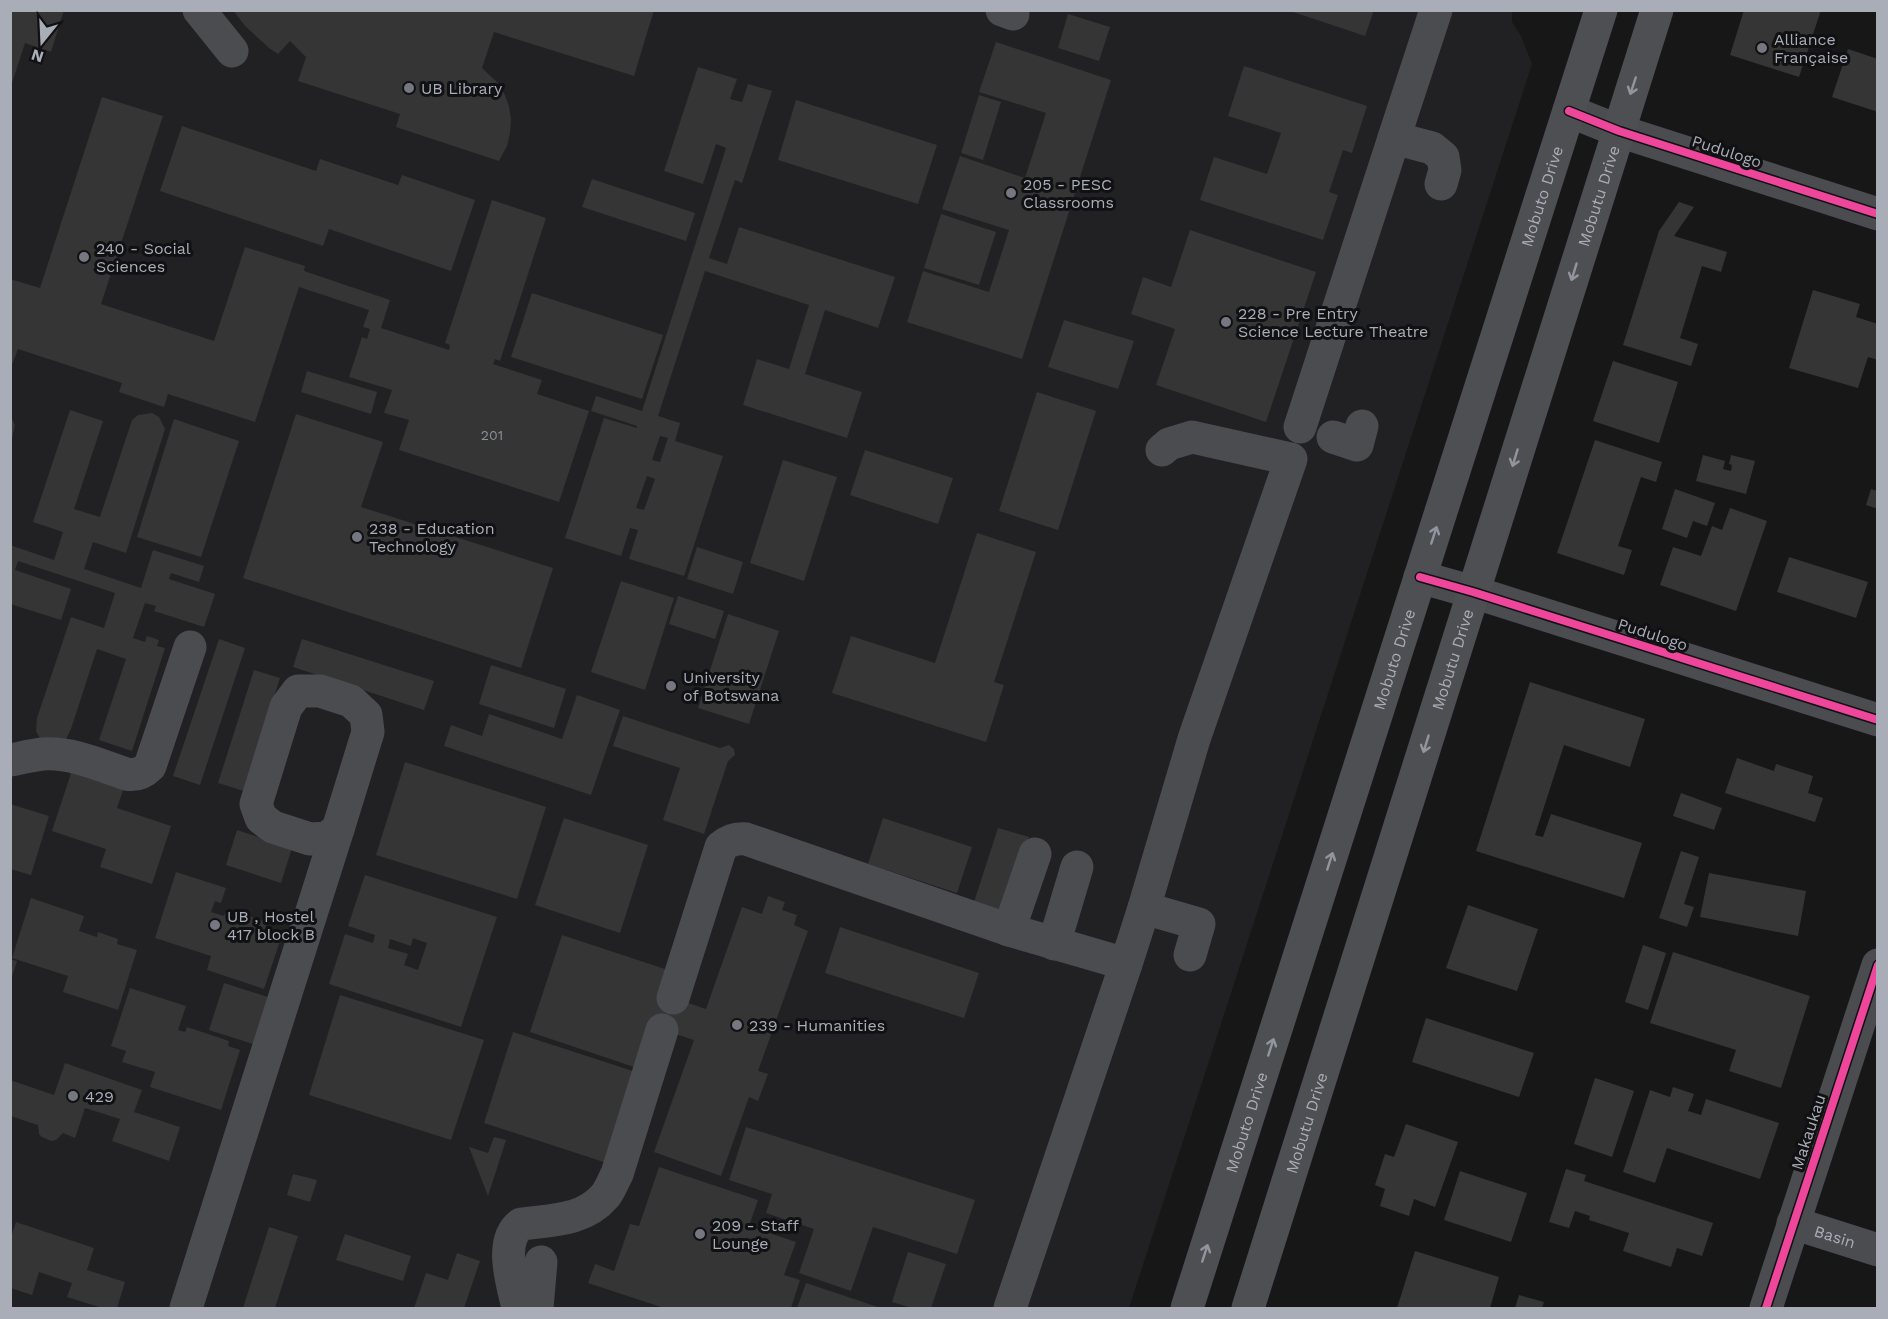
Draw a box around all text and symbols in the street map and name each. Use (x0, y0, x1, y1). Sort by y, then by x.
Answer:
north arrow (12, 12, 72, 72)
place label: Alliance Française (1774, 30, 1848, 67)
marker: Alliance Française (1755, 41, 1769, 55)
text: N (29, 45, 46, 67)
one-way arrow (1627, 76, 1638, 95)
place label: UB Library (421, 79, 503, 98)
marker: UB Library (402, 81, 416, 95)
street label: Pudulogo (1690, 131, 1764, 172)
street label: Mobutu Drive (1574, 143, 1624, 249)
street label: Mobuto Drive (1517, 144, 1567, 249)
place label: 205 - PESC Classrooms (1023, 175, 1114, 212)
marker: 205 - PESC Classrooms (1004, 186, 1018, 200)
place label: 240 - Social Sciences (96, 239, 191, 276)
marker: 240 - Social Sciences (77, 250, 91, 264)
one-way arrow (1568, 262, 1579, 281)
place label: 228 - Pre Entry Science Lecture Theatre (1238, 304, 1428, 341)
marker: 228 - Pre Entry Science Lecture Theatre (1219, 315, 1233, 329)
house number: 201 (481, 427, 503, 443)
one-way arrow (1509, 448, 1520, 467)
place label: 238 - Education Technology (369, 519, 495, 556)
one-way arrow (1429, 526, 1440, 545)
marker: 238 - Education Technology (350, 530, 364, 544)
street label: Mobuto Drive (1369, 607, 1419, 712)
street label: Mobutu Drive (1428, 607, 1478, 712)
street label: Pudulogo (1616, 614, 1690, 655)
place label: University of Botswana (683, 668, 779, 705)
marker: University of Botswana (664, 679, 678, 693)
one-way arrow (1419, 734, 1430, 753)
one-way arrow (1325, 852, 1336, 871)
place label: UB , Hostel 417 block B (227, 907, 315, 944)
marker: UB , Hostel 417 block B (208, 918, 222, 932)
place label: 239 - Humanities (749, 1016, 885, 1035)
marker: 239 - Humanities (730, 1018, 744, 1032)
one-way arrow (1266, 1038, 1277, 1057)
street label: Mobuto Drive (1222, 1070, 1272, 1175)
street label: Mobutu Drive (1282, 1070, 1332, 1176)
place label: 429 (85, 1087, 114, 1106)
marker: 429 (66, 1089, 80, 1103)
street label: Makaukau (1787, 1092, 1830, 1172)
place label: 209 - Staff Lounge (712, 1216, 799, 1253)
street label: Basin (1812, 1221, 1858, 1252)
marker: 209 - Staff Lounge (693, 1227, 707, 1241)
one-way arrow (1200, 1244, 1211, 1263)

